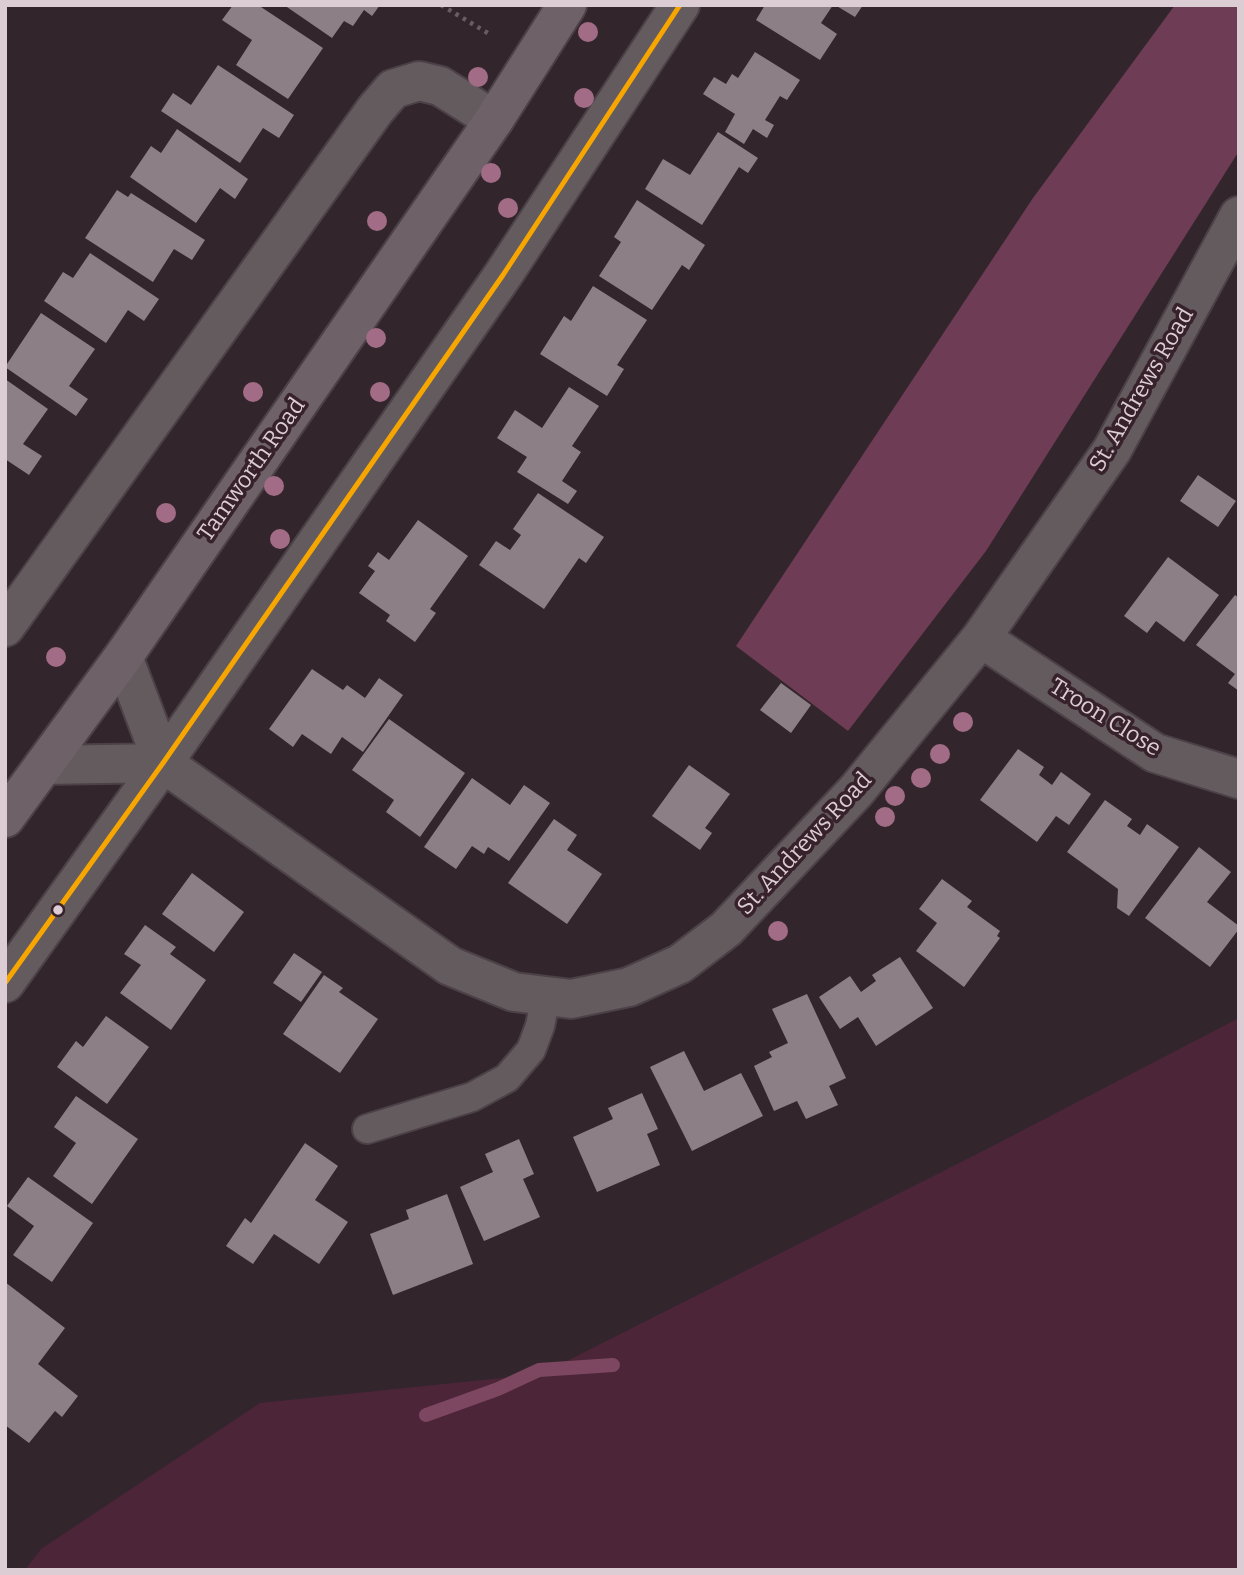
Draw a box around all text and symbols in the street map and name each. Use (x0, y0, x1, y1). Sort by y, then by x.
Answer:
street label: St. Andrews Road (1084, 303, 1200, 477)
street label: Tamworth Road (192, 393, 312, 547)
street label: Troon Close (1044, 673, 1166, 763)
street label: St. Andrews Road (732, 767, 878, 921)
unlabelled marker (51, 903, 65, 917)

